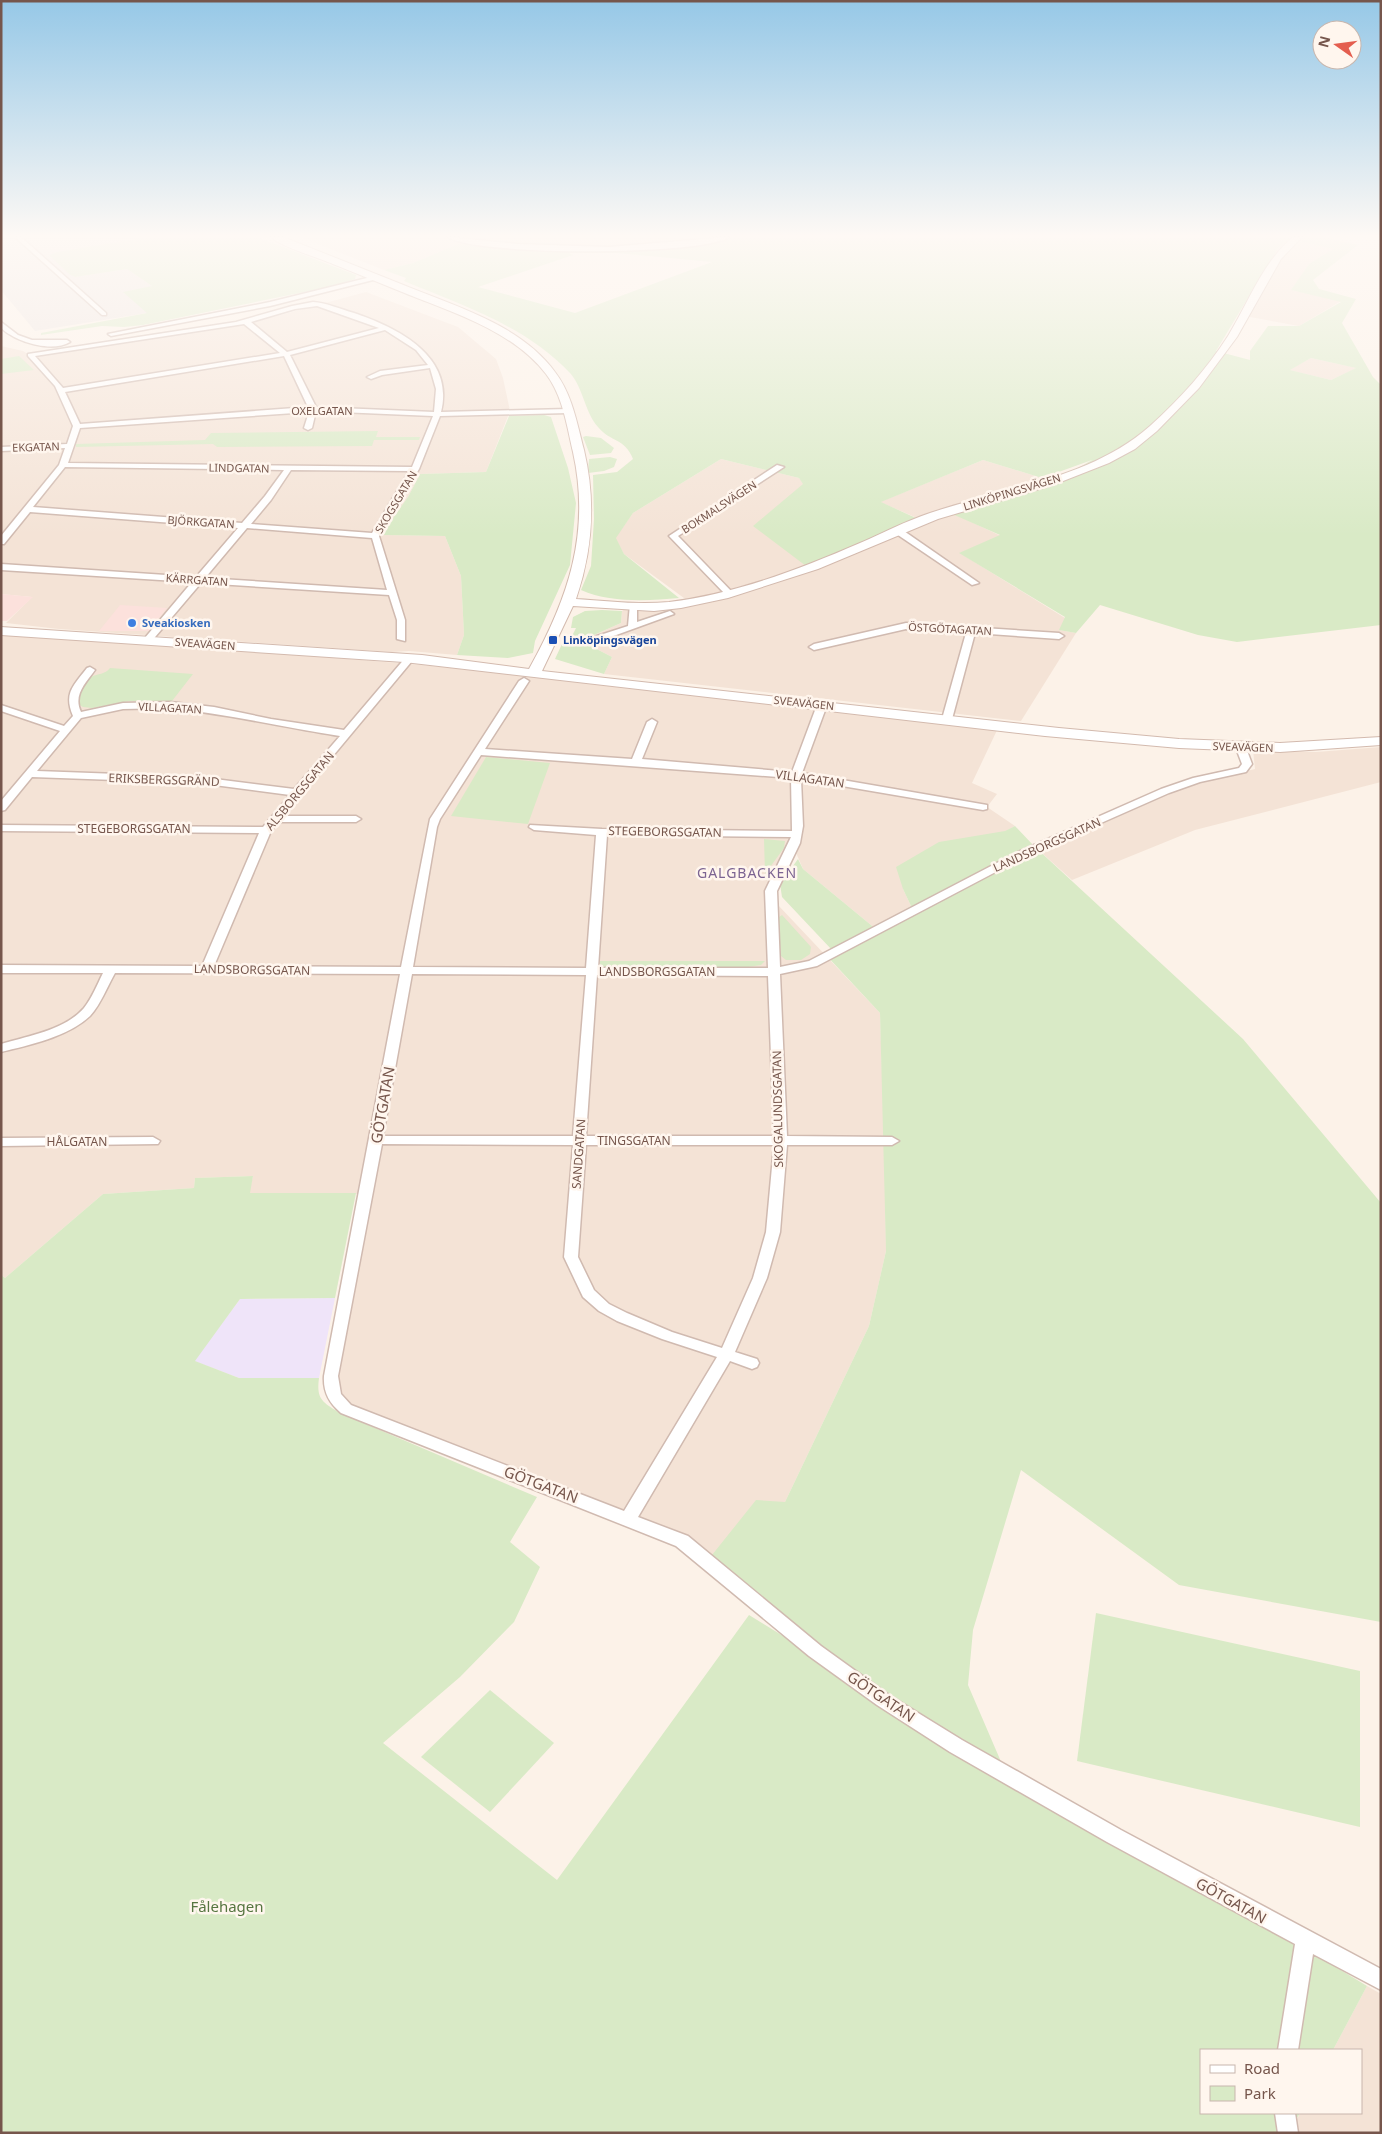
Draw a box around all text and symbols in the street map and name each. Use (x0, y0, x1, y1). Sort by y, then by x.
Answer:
north arrow (1312, 20, 1362, 70)
text: N (1313, 34, 1334, 50)
street label: OXELGATAN (291, 403, 353, 418)
street label: EKGATAN (12, 438, 60, 455)
street label: LINDGATAN (208, 459, 270, 476)
street label: SKOGSGATAN (371, 468, 420, 536)
street label: LINKÖPINGSVÄGEN (961, 470, 1062, 514)
street label: BOKMALSVÄGEN (678, 477, 759, 537)
street label: BJÖRKGATAN (167, 512, 235, 531)
street label: KÄRRGATAN (165, 570, 229, 589)
place label: Sveakiosken (142, 615, 211, 630)
marker: Sveakiosken (126, 617, 138, 629)
street label: ÖSTGÖTAGATAN (908, 619, 992, 638)
place label: Linköpingsvägen (563, 632, 657, 647)
street label: SVEAVÄGEN (174, 634, 236, 653)
marker: Linköpingsvägen (547, 634, 559, 646)
street label: SVEAVÄGEN (773, 692, 835, 713)
street label: VILLAGATAN (138, 698, 202, 717)
street label: SVEAVÄGEN (1212, 738, 1274, 755)
street label: ALSBORGSGATAN (261, 747, 338, 834)
street label: VILLAGATAN (774, 765, 846, 792)
street label: ERIKSBERGSGRÄND (108, 769, 220, 790)
street label: LANDSBORGSGATAN (990, 813, 1104, 876)
street label: STEGEBORGSGATAN (77, 820, 191, 837)
street label: STEGEBORGSGATAN (608, 822, 722, 841)
district label: GALGBACKEN (697, 863, 797, 882)
street label: LANDSBORGSGATAN (194, 960, 310, 979)
street label: LANDSBORGSGATAN (599, 963, 715, 980)
street label: SKOGALUNDSGATAN (768, 1050, 787, 1168)
street label: GÖTGATAN (365, 1065, 399, 1145)
street label: SANDGATAN (568, 1118, 589, 1190)
street label: TINGSGATAN (597, 1132, 671, 1149)
street label: HÅLGATAN (47, 1133, 107, 1150)
street label: GÖTGATAN (501, 1461, 581, 1507)
street label: GÖTGATAN (844, 1666, 919, 1726)
street label: GÖTGATAN (1193, 1872, 1270, 1928)
park label: Fålehagen (190, 1896, 264, 1916)
legend (1200, 2049, 1362, 2114)
text: Road (1244, 2058, 1280, 2078)
text: Park (1244, 2083, 1276, 2103)

